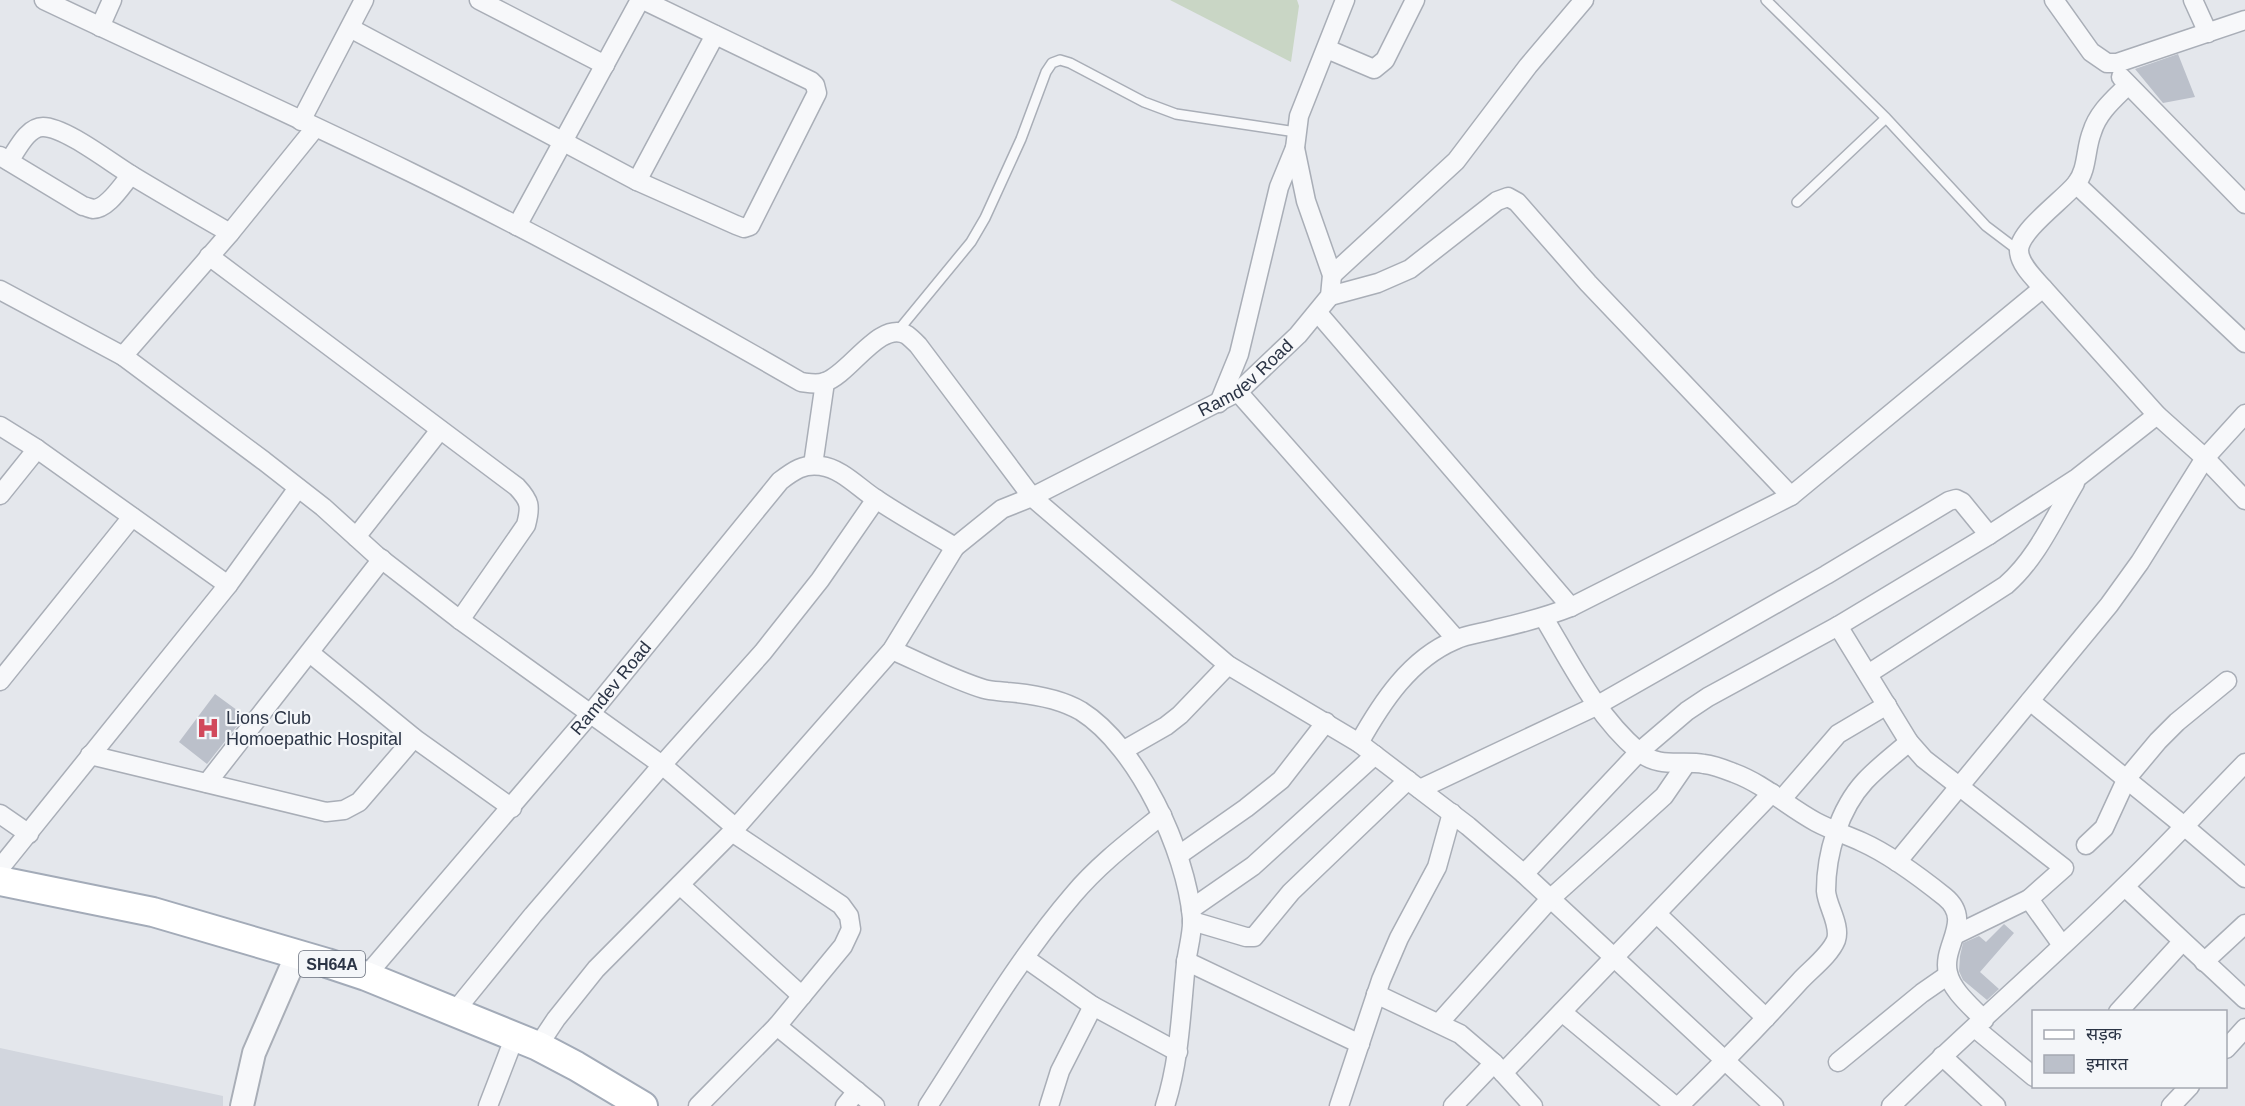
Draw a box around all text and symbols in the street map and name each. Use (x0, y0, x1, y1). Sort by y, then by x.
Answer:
street label: Ramdev Road (1195, 335, 1297, 421)
street label: Ramdev Road (567, 637, 655, 739)
place label: Lions Club Homoepathic Hospital (226, 708, 402, 749)
hospital icon: Lions Club Homoepathic Hospital (195, 715, 221, 741)
road number: SH64A (299, 951, 365, 977)
legend (2032, 1010, 2227, 1088)
text: सड़क (2086, 1024, 2123, 1044)
text: इमारत (2086, 1054, 2129, 1074)

